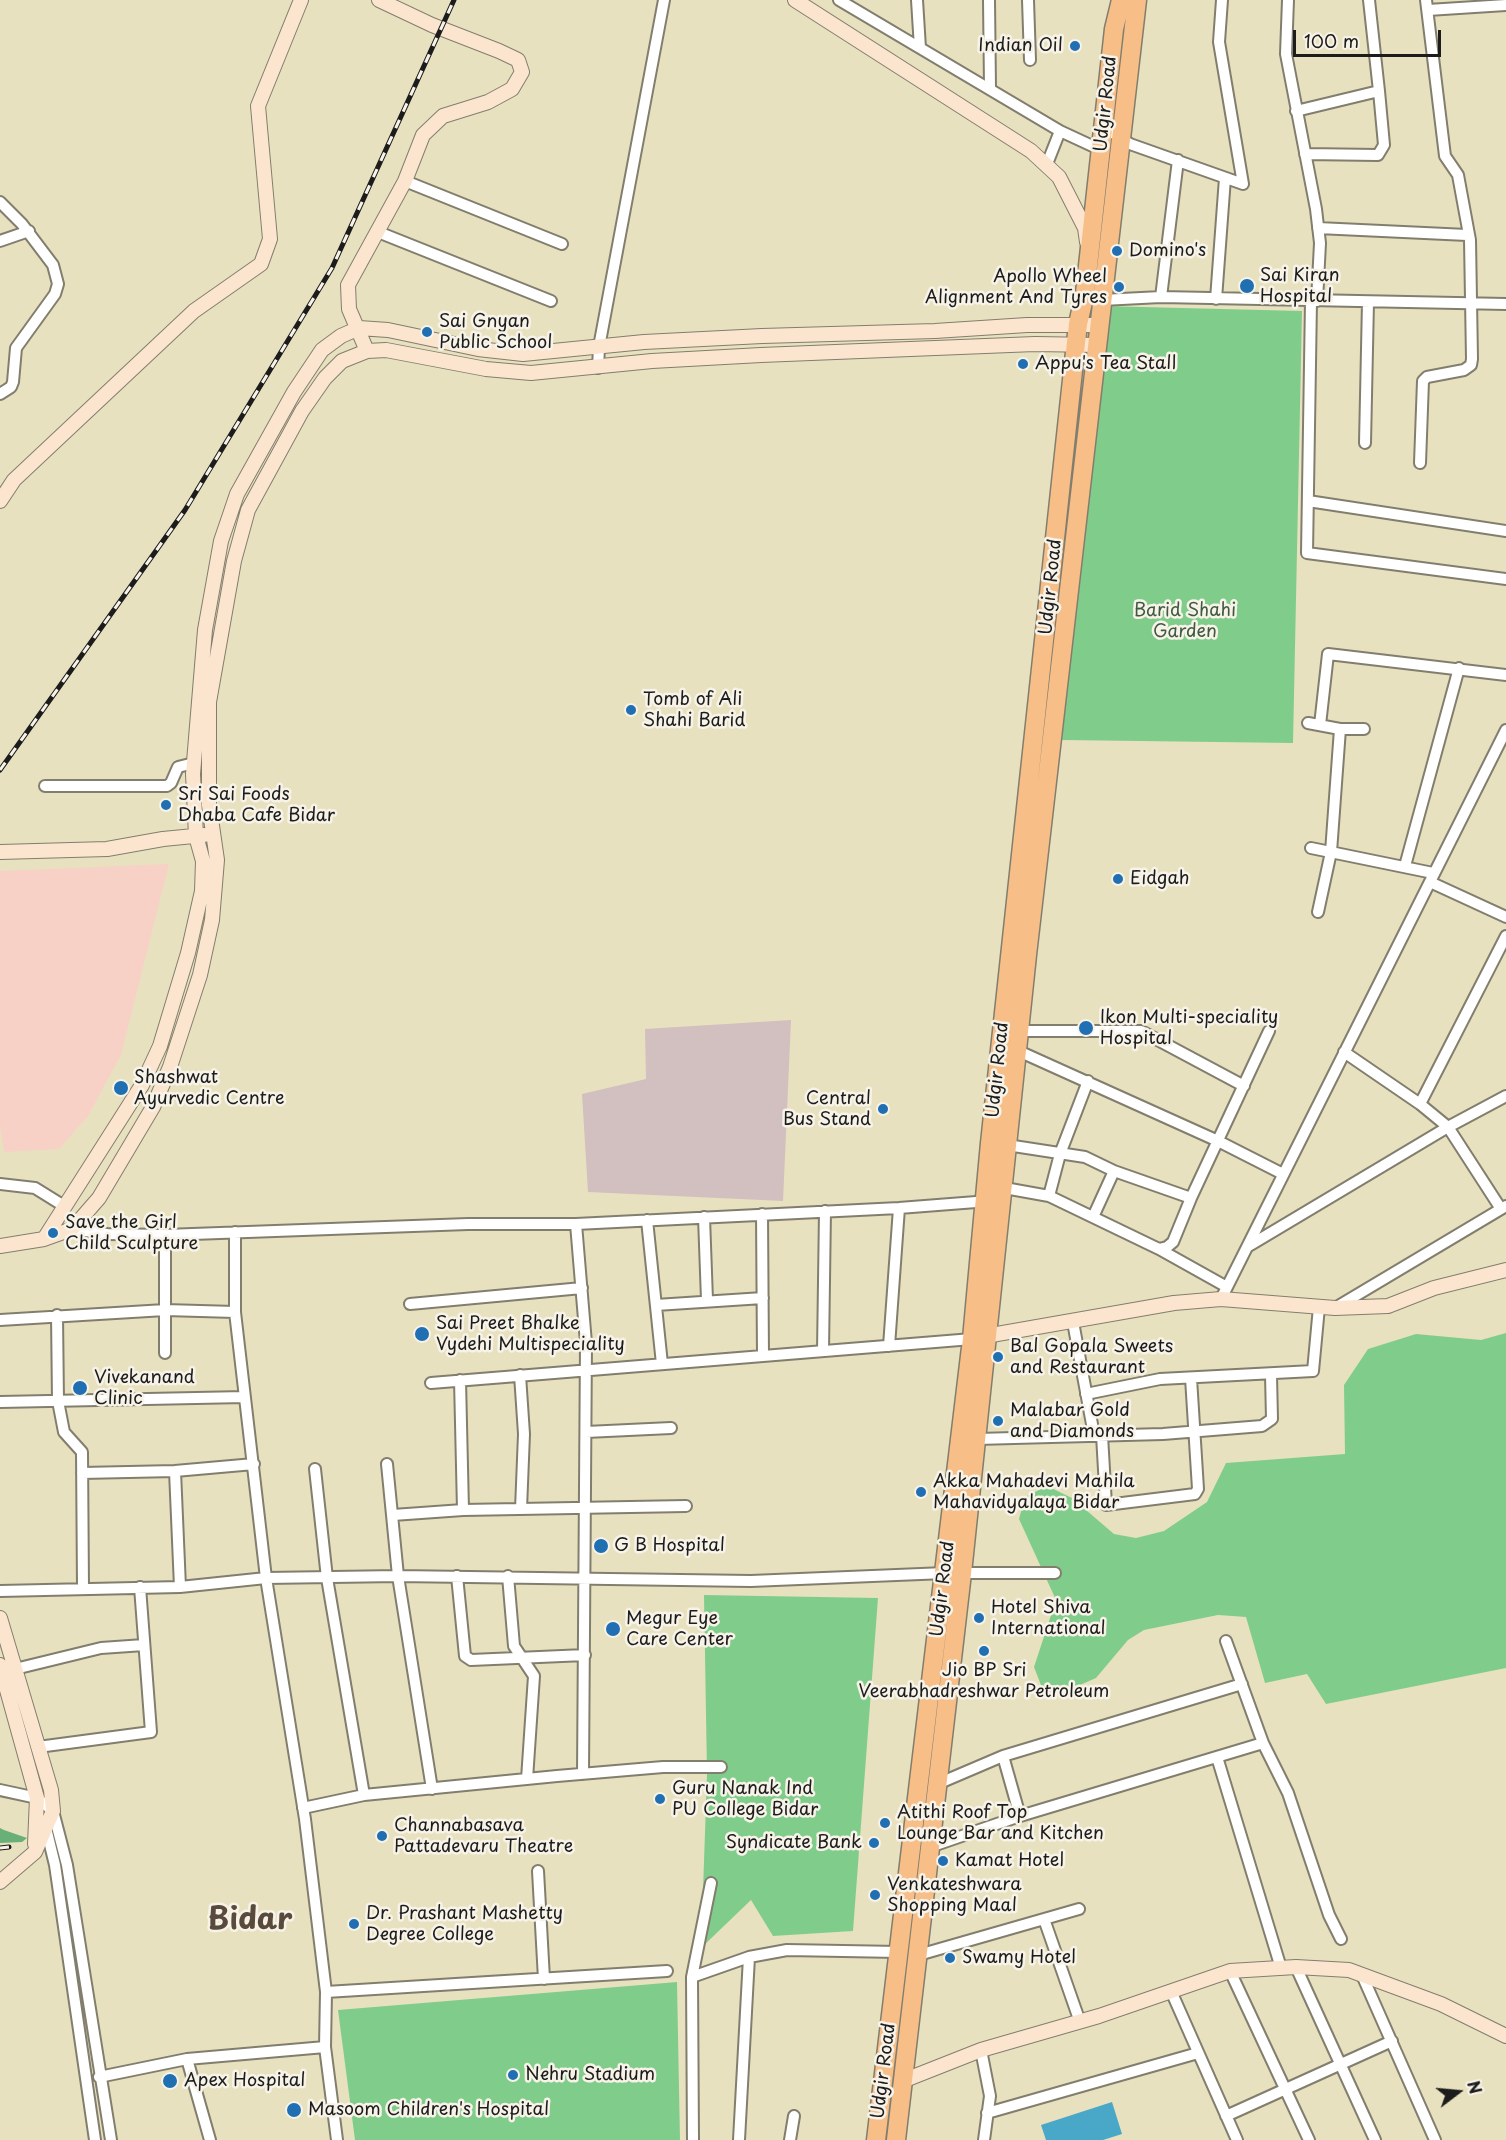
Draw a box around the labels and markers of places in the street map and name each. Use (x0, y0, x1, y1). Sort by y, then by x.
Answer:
place label: Indian Oil (978, 35, 1063, 57)
marker: Indian Oil (1068, 39, 1082, 53)
place label: Domino's (1129, 240, 1206, 262)
marker: Domino's (1110, 244, 1124, 258)
place label: Sai Kiran Hospital (1260, 265, 1340, 308)
place label: Apollo Wheel Alignment And Tyres (925, 266, 1107, 308)
marker: Sai Kiran Hospital (1238, 277, 1256, 295)
marker: Apollo Wheel Alignment And Tyres (1112, 280, 1126, 294)
place label: Sai Gnyan Public School (439, 311, 552, 354)
marker: Sai Gnyan Public School (420, 325, 434, 339)
place label: Appu's Tea Stall (1035, 353, 1176, 375)
marker: Appu's Tea Stall (1016, 357, 1030, 371)
place label: Tomb of Ali Shahi Barid (643, 689, 746, 732)
marker: Tomb of Ali Shahi Barid (624, 703, 638, 717)
place label: Sri Sai Foods Dhaba Cafe Bidar (178, 784, 335, 826)
marker: Sri Sai Foods Dhaba Cafe Bidar (159, 798, 173, 812)
place label: Eidgah (1130, 868, 1190, 890)
marker: Eidgah (1111, 872, 1125, 886)
place label: Ikon Multi-speciality Hospital (1100, 1007, 1278, 1050)
marker: Ikon Multi-speciality Hospital (1077, 1019, 1095, 1037)
place label: Shashwat Ayurvedic Centre (134, 1067, 285, 1110)
marker: Shashwat Ayurvedic Centre (112, 1079, 130, 1097)
place label: Central Bus Stand (783, 1088, 871, 1130)
marker: Central Bus Stand (876, 1102, 890, 1116)
place label: Save the Girl Child Sculpture (65, 1212, 198, 1254)
marker: Save the Girl Child Sculpture (46, 1226, 60, 1240)
place label: Sai Preet Bhalke Vydehi Multispeciality (436, 1313, 625, 1356)
marker: Sai Preet Bhalke Vydehi Multispeciality (413, 1325, 431, 1343)
place label: Bal Gopala Sweets and Restaurant (1010, 1336, 1173, 1378)
marker: Bal Gopala Sweets and Restaurant (991, 1350, 1005, 1364)
place label: Vivekanand Clinic (94, 1367, 195, 1410)
marker: Vivekanand Clinic (71, 1379, 89, 1397)
place label: Malabar Gold and Diamonds (1010, 1400, 1134, 1442)
marker: Malabar Gold and Diamonds (991, 1414, 1005, 1428)
place label: Akka Mahadevi Mahila Mahavidyalaya Bidar (933, 1471, 1135, 1514)
marker: Akka Mahadevi Mahila Mahavidyalaya Bidar (914, 1485, 928, 1499)
place label: G B Hospital (614, 1535, 725, 1557)
marker: G B Hospital (592, 1537, 610, 1555)
place label: Hotel Shiva International (991, 1597, 1105, 1640)
place label: Megur Eye Care Center (626, 1608, 733, 1650)
marker: Hotel Shiva International (972, 1611, 986, 1625)
marker: Megur Eye Care Center (604, 1620, 622, 1638)
marker: Jio BP Sri Veerabhadreshwar Petroleum (977, 1644, 991, 1658)
place label: Jio BP Sri Veerabhadreshwar Petroleum (859, 1660, 1109, 1702)
place label: Guru Nanak Ind PU College Bidar (672, 1778, 818, 1820)
marker: Guru Nanak Ind PU College Bidar (653, 1792, 667, 1806)
place label: Atithi Roof Top Lounge Bar and Kitchen (897, 1802, 1104, 1844)
place label: Channabasava Pattadevaru Theatre (394, 1815, 573, 1858)
marker: Atithi Roof Top Lounge Bar and Kitchen (878, 1816, 892, 1830)
marker: Channabasava Pattadevaru Theatre (375, 1829, 389, 1843)
place label: Syndicate Bank (726, 1832, 862, 1854)
marker: Syndicate Bank (867, 1836, 881, 1850)
place label: Kamat Hotel (955, 1850, 1064, 1872)
marker: Kamat Hotel (936, 1854, 950, 1868)
place label: Venkateshwara Shopping Maal (887, 1874, 1021, 1916)
marker: Venkateshwara Shopping Maal (868, 1888, 882, 1902)
place label: Dr. Prashant Mashetty Degree College (366, 1903, 563, 1946)
marker: Dr. Prashant Mashetty Degree College (347, 1917, 361, 1931)
place label: Swamy Hotel (962, 1947, 1076, 1969)
marker: Swamy Hotel (943, 1951, 957, 1965)
place label: Nehru Stadium (525, 2064, 655, 2086)
marker: Nehru Stadium (506, 2068, 520, 2082)
place label: Apex Hospital (184, 2070, 306, 2092)
marker: Apex Hospital (161, 2072, 179, 2090)
place label: Masoom Children's Hospital (308, 2099, 549, 2121)
marker: Masoom Children's Hospital (285, 2101, 303, 2119)

